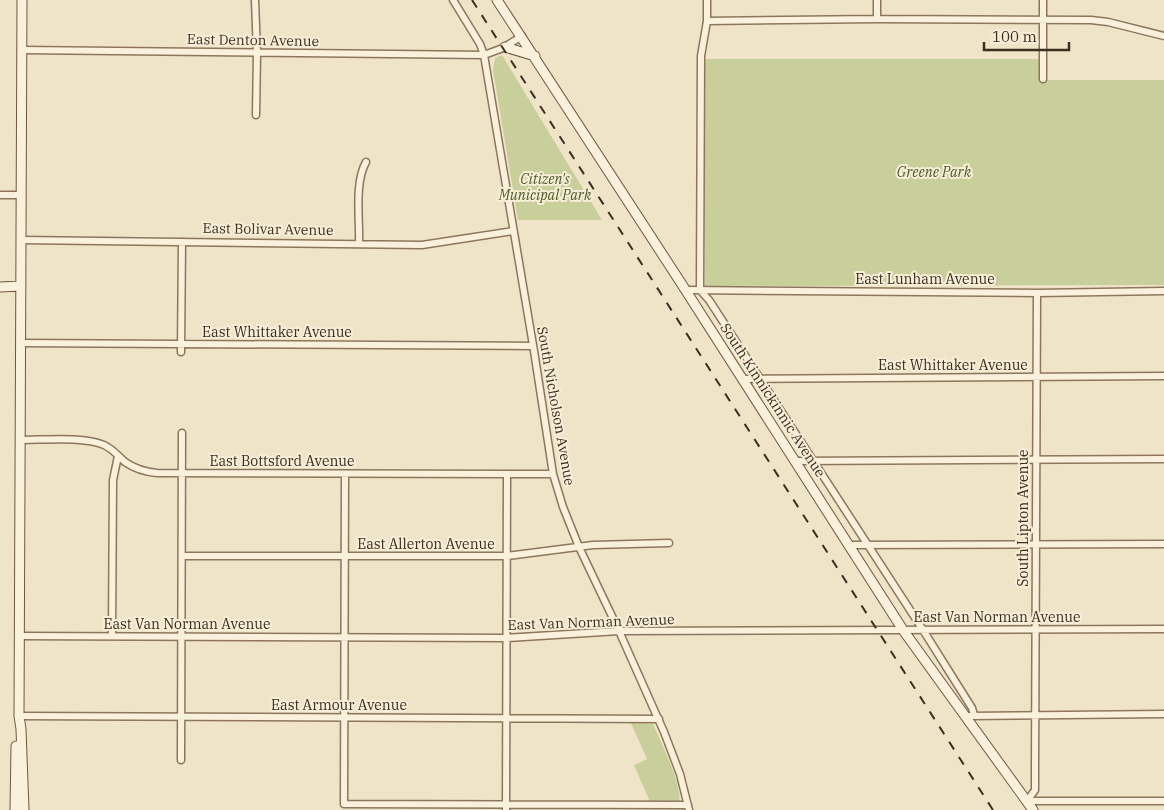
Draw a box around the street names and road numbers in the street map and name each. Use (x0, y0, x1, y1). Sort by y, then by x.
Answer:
street label: East Denton Avenue (187, 30, 319, 50)
street label: East Bolivar Avenue (202, 219, 334, 239)
street label: East Lunham Avenue (855, 270, 995, 288)
street label: South Kinnickinnic Avenue (716, 320, 830, 480)
street label: East Whittaker Avenue (202, 323, 352, 341)
street label: South Nicholson Avenue (533, 325, 579, 487)
street label: East Whittaker Avenue (878, 356, 1028, 374)
street label: South Lipton Avenue (1014, 449, 1032, 587)
street label: East Bottsford Avenue (209, 452, 355, 470)
street label: East Allerton Avenue (357, 535, 495, 553)
street label: East Van Norman Avenue (913, 608, 1081, 626)
street label: East Van Norman Avenue (507, 610, 675, 634)
street label: East Van Norman Avenue (103, 615, 271, 633)
street label: East Armour Avenue (271, 696, 407, 714)

